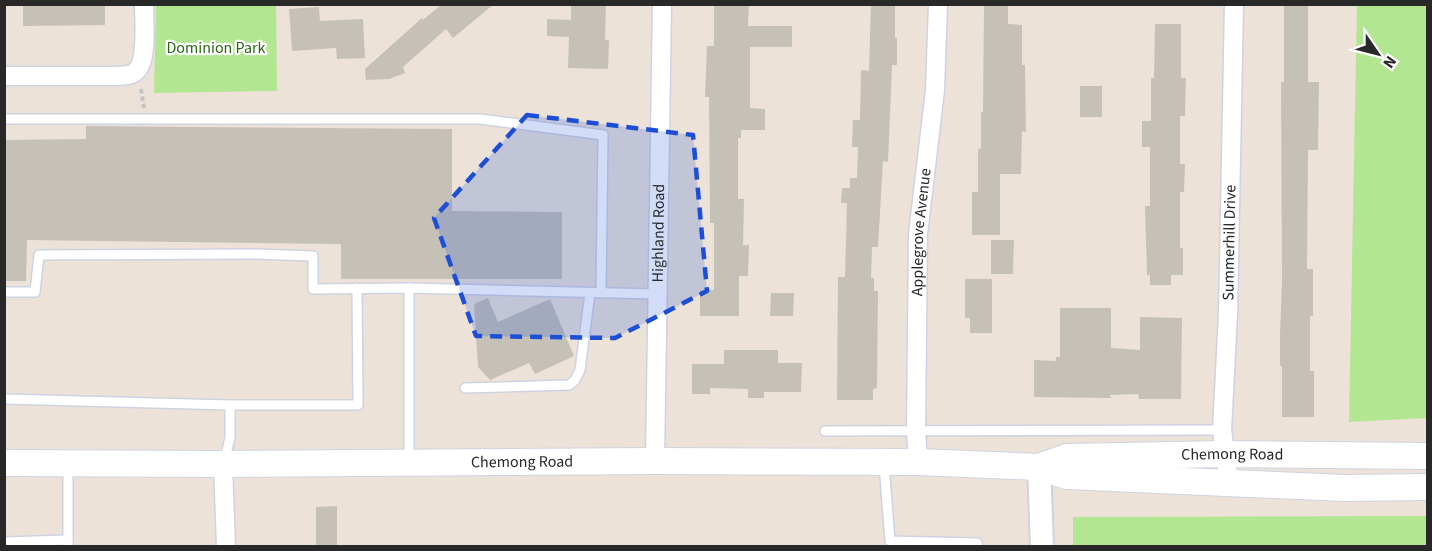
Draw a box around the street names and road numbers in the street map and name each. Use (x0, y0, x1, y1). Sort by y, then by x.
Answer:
street label: Applegrove Avenue (906, 167, 937, 296)
street label: Highland Road (647, 184, 670, 282)
street label: Summerhill Drive (1217, 184, 1242, 301)
street label: Chemong Road (1181, 443, 1283, 466)
street label: Chemong Road (471, 451, 573, 473)

